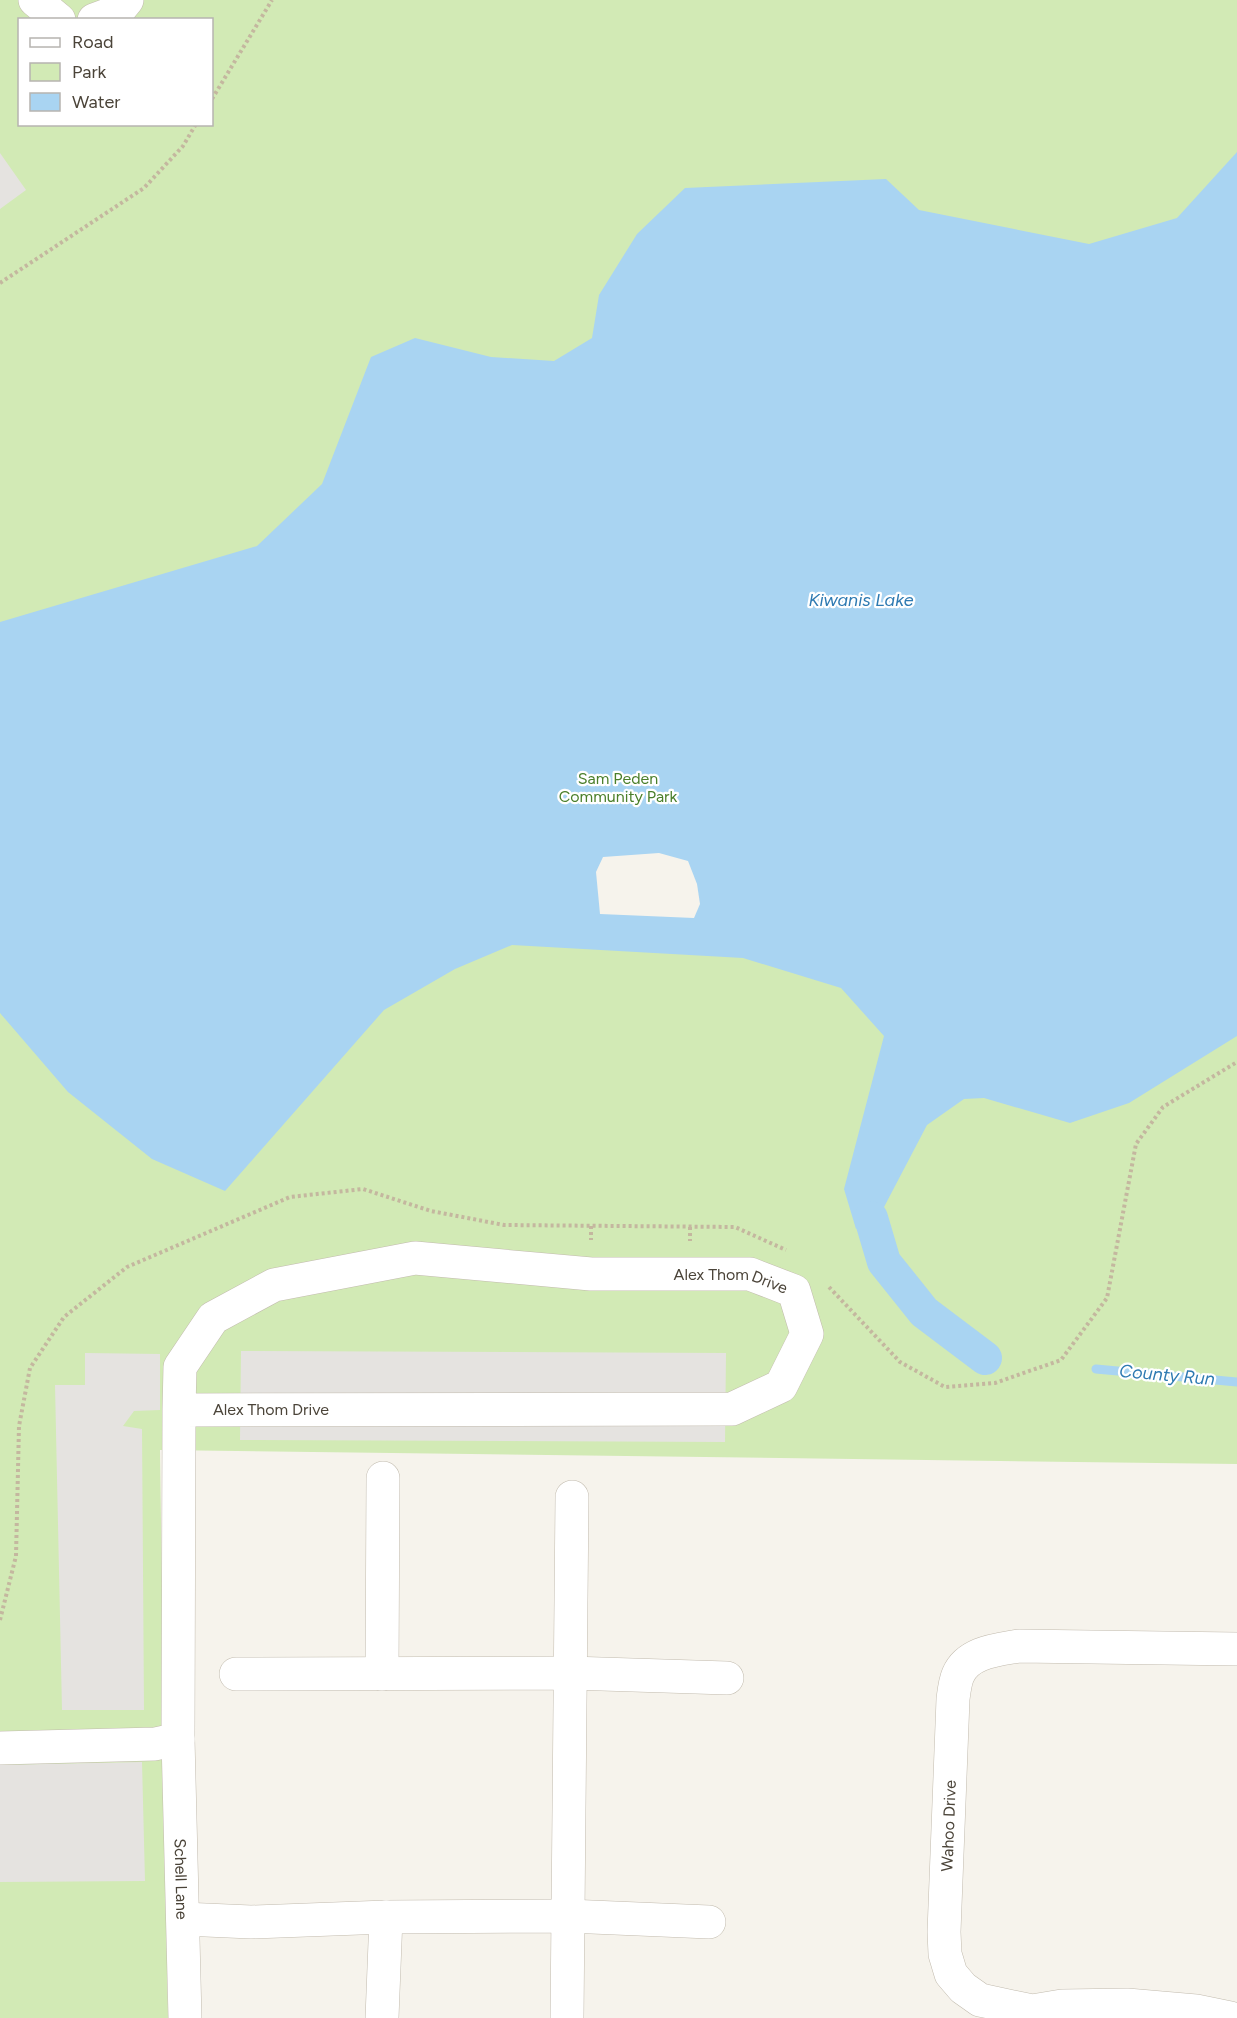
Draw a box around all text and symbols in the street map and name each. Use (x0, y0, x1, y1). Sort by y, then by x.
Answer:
legend (18, 18, 213, 126)
text: Road (72, 31, 113, 53)
text: Park (72, 61, 107, 83)
text: Water (72, 91, 120, 113)
water label: Kiwanis Lake (808, 589, 914, 611)
park label: Sam Peden Community Park (559, 769, 677, 806)
street label: Alex Thom Drive (674, 1265, 791, 1297)
water label: County Run (1118, 1360, 1216, 1390)
street label: Alex Thom Drive (213, 1400, 329, 1419)
street label: Wahoo Drive (937, 1779, 959, 1872)
street label: Schell Lane (171, 1838, 192, 1920)

